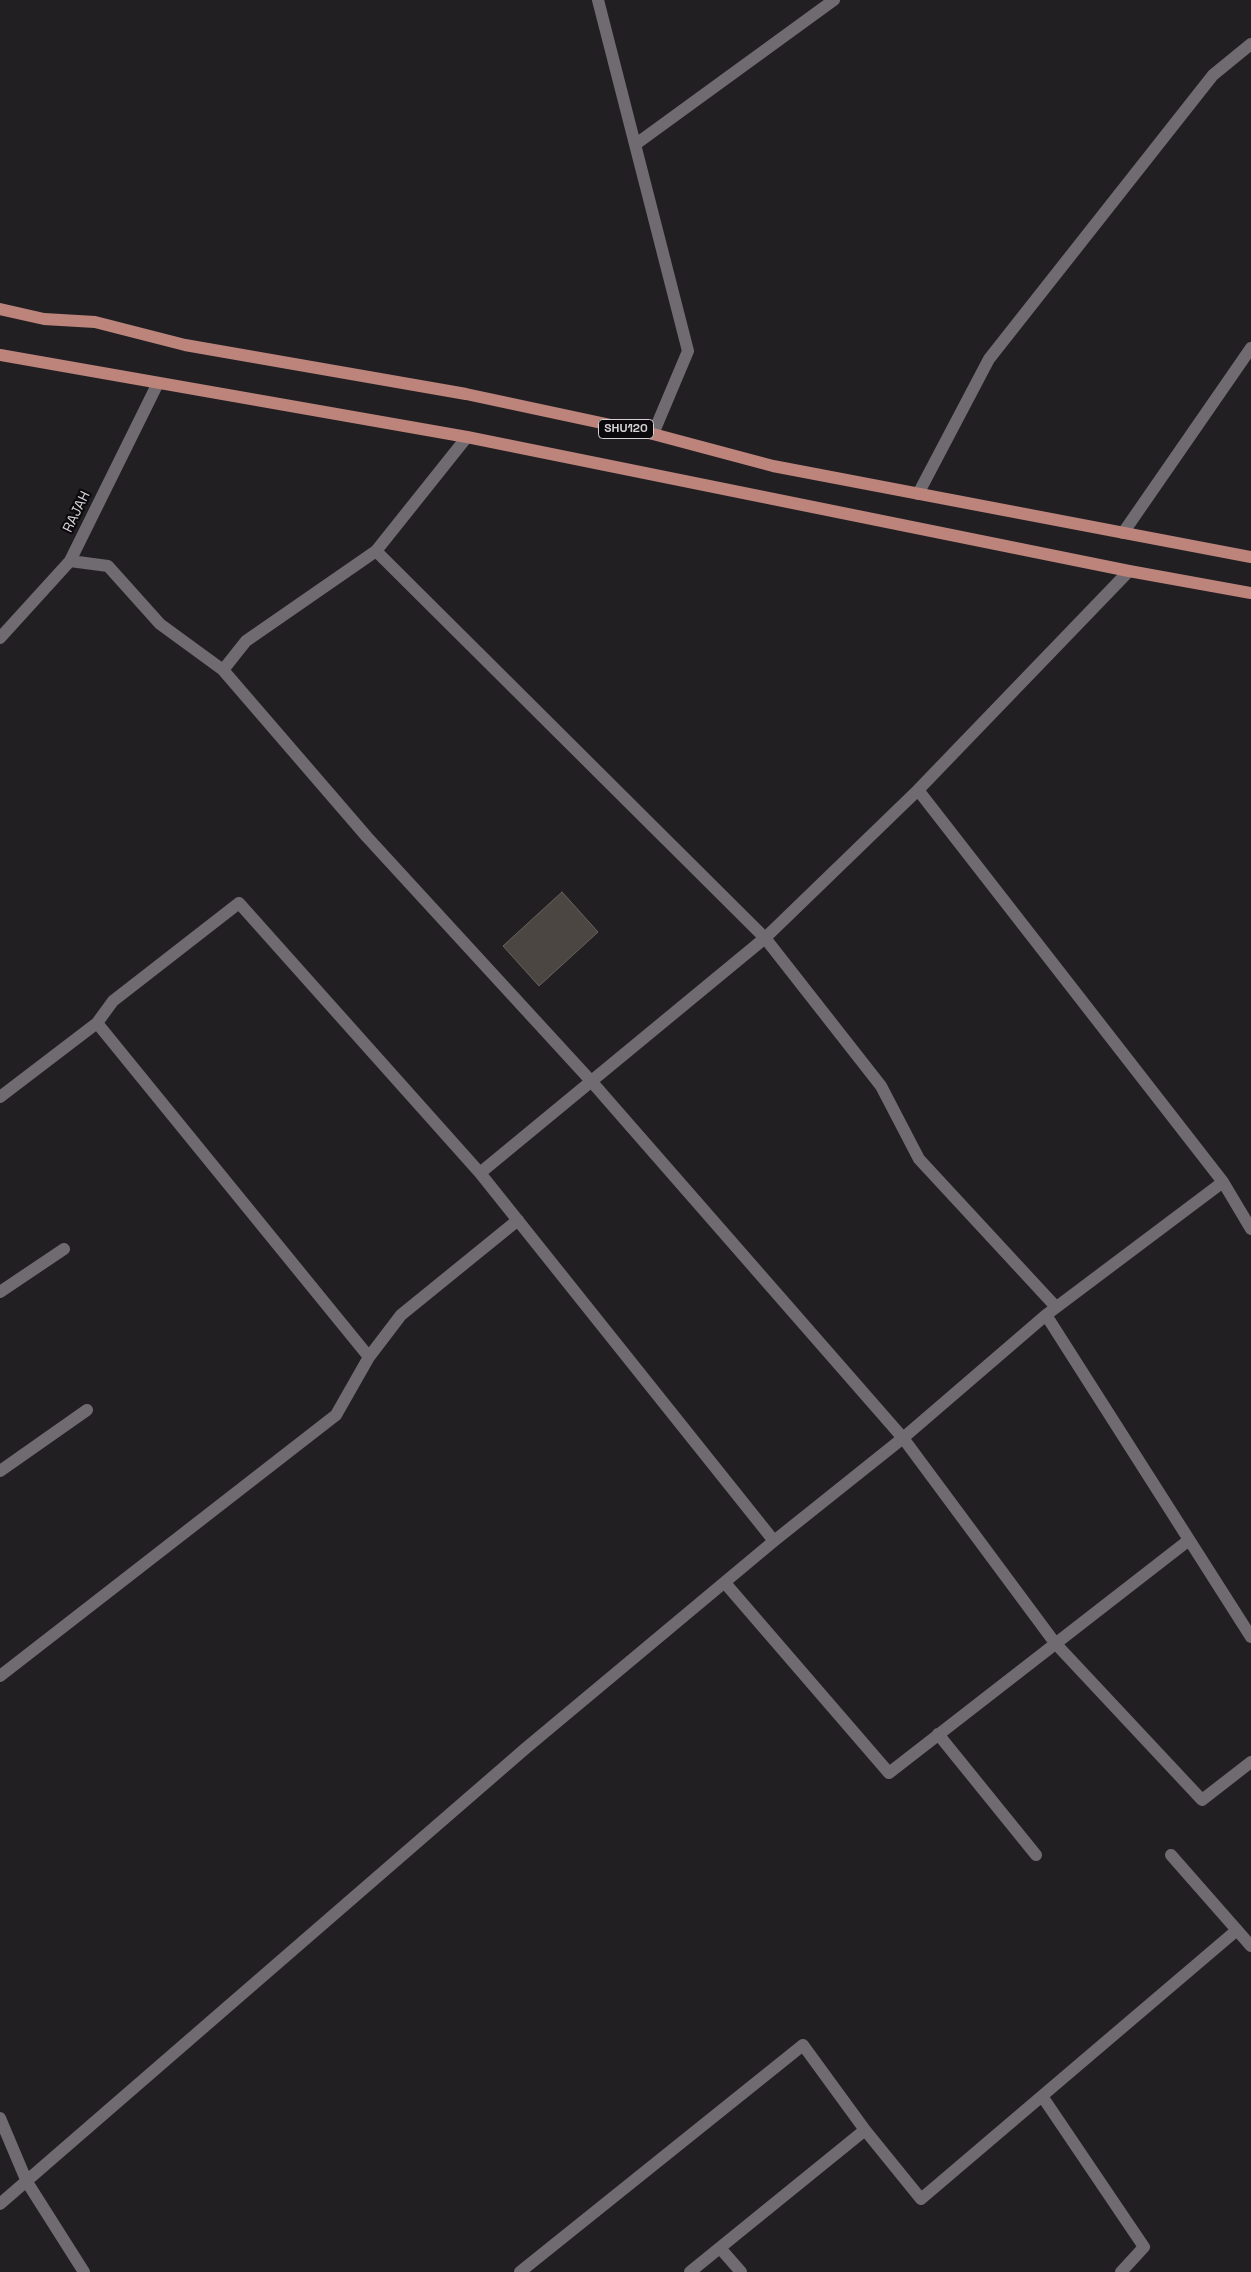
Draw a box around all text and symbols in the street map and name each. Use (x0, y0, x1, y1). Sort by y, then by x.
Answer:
road number: SHU120 (598, 419, 654, 438)
street label: RAJAH (60, 489, 94, 535)

